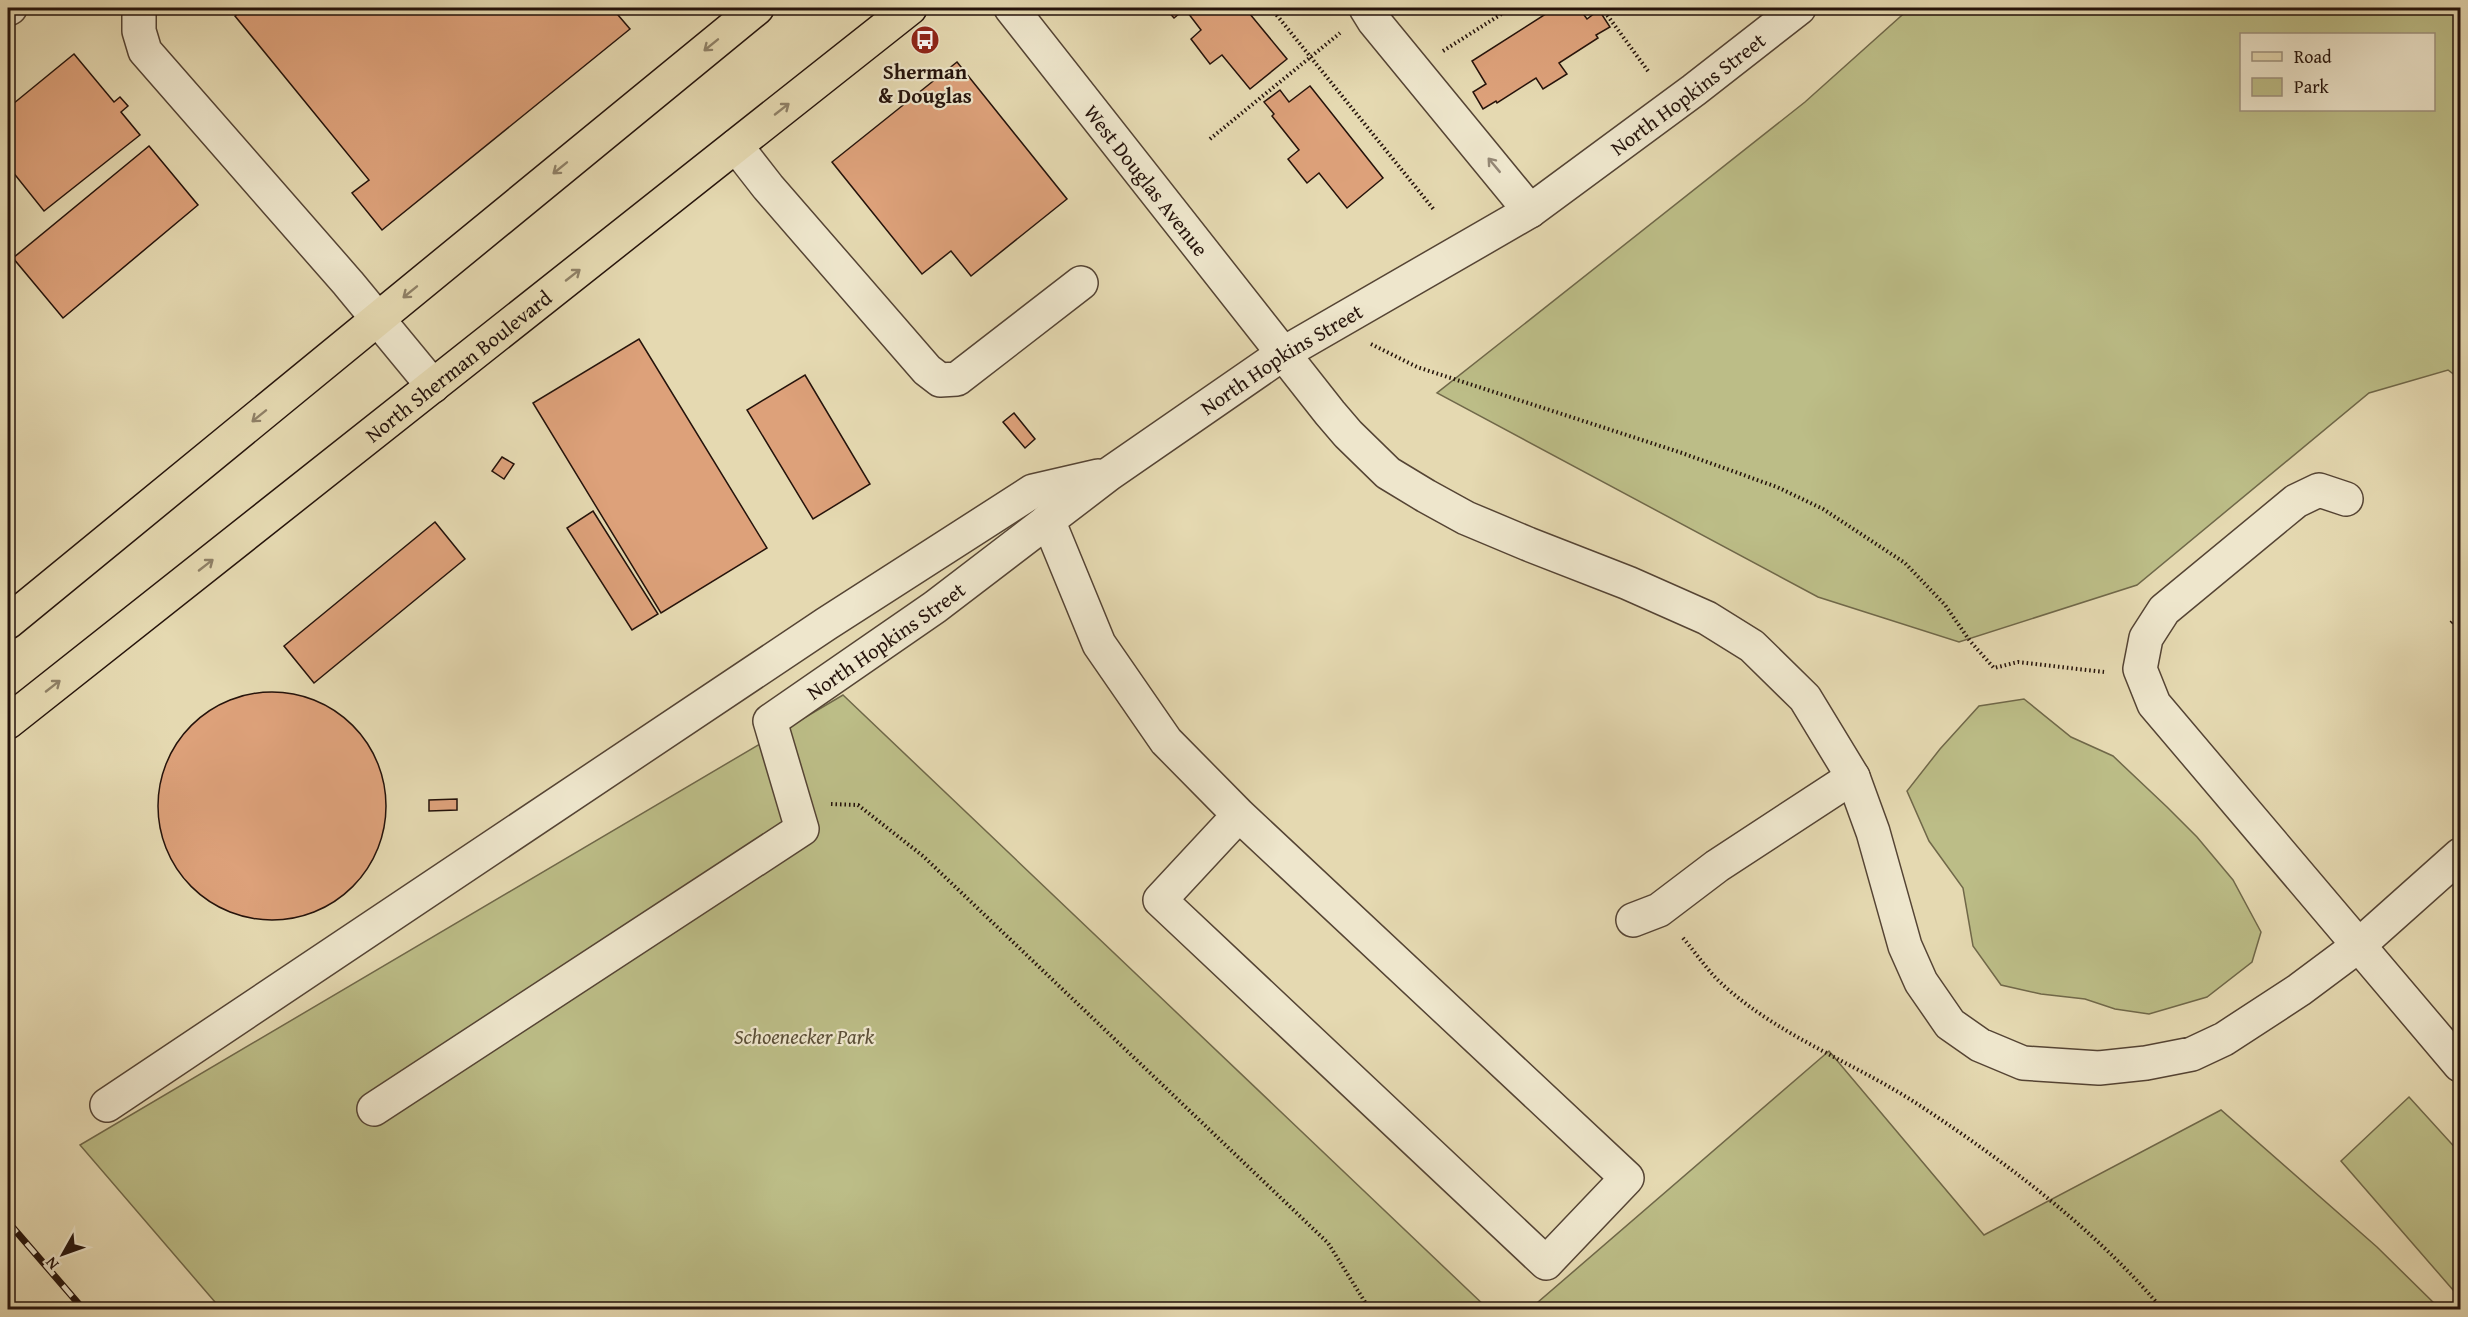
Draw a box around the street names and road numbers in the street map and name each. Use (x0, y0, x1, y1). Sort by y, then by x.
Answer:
street label: North Hopkins Street (1604, 24, 1772, 162)
street label: West Douglas Avenue (1077, 97, 1216, 263)
street label: North Sherman Boulevard (358, 282, 559, 449)
street label: North Hopkins Street (1194, 295, 1369, 422)
street label: North Hopkins Street (800, 574, 972, 707)

